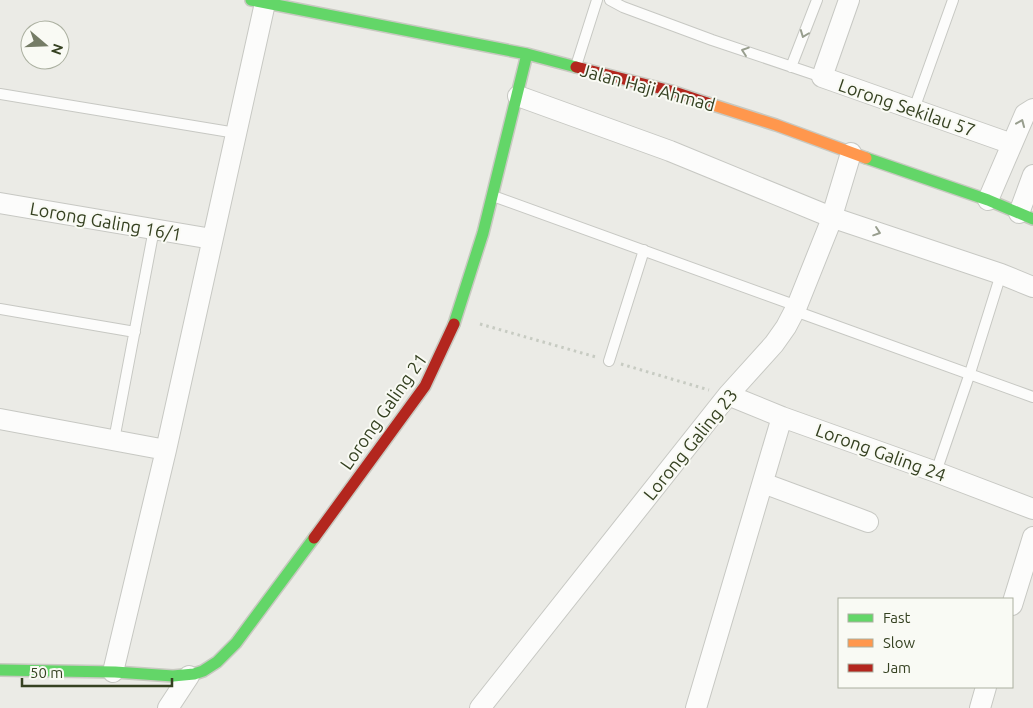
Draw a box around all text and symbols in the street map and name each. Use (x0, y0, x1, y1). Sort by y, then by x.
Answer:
north arrow (20, 20, 70, 70)
one-way arrow (800, 29, 810, 38)
text: N (48, 42, 67, 57)
one-way arrow (741, 47, 749, 57)
street label: Jalan Haji Ahmad (579, 59, 717, 115)
street label: Lorong Sekilau 57 (836, 74, 978, 140)
one-way arrow (1014, 119, 1025, 128)
street label: Lorong Galing 16/1 (28, 198, 184, 244)
one-way arrow (873, 227, 881, 237)
street label: Lorong Galing 21 (335, 349, 431, 473)
street label: Lorong Galing 23 (639, 384, 741, 504)
street label: Lorong Galing 24 (813, 419, 949, 485)
legend (838, 598, 1013, 688)
text: Fast (883, 609, 911, 626)
text: Slow (883, 634, 916, 651)
scale bar (22, 656, 172, 688)
text: Jam (883, 659, 911, 676)
text: 50 m (30, 664, 63, 681)

